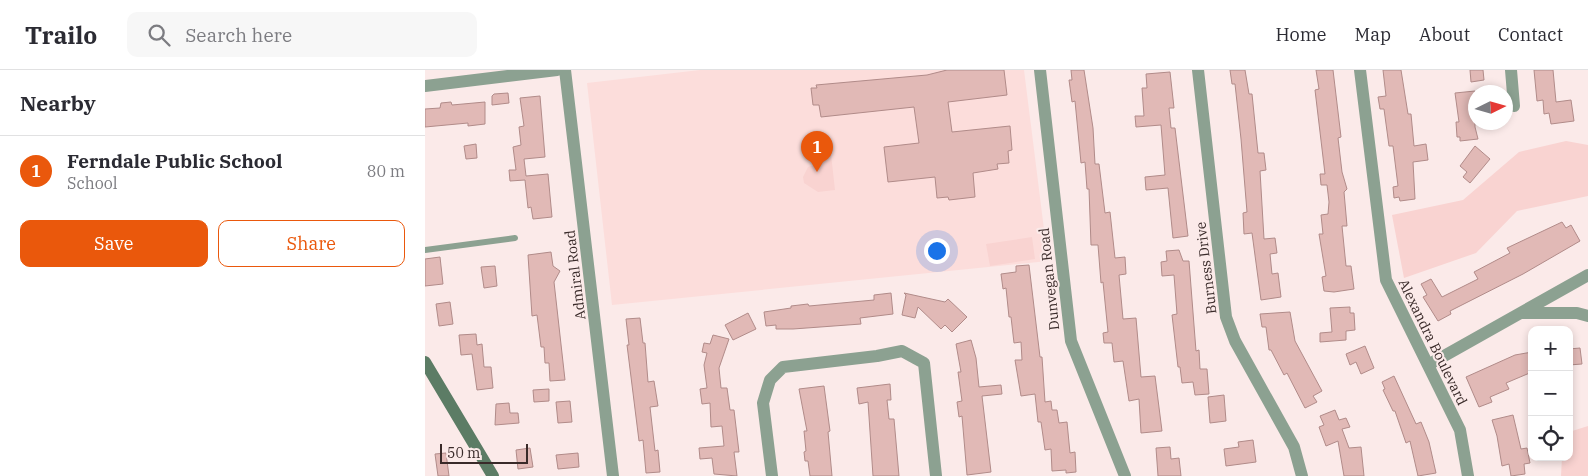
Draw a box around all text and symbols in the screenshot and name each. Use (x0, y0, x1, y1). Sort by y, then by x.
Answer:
search box (127, 12, 477, 57)
text: Trailo (25, 19, 97, 51)
icon: search (145, 21, 173, 49)
text: Search here (185, 23, 292, 47)
text: Home (1275, 23, 1327, 46)
text: Map (1355, 23, 1391, 46)
text: About (1419, 23, 1470, 46)
text: Contact (1498, 23, 1563, 46)
north arrow (1468, 85, 1513, 130)
text: Nearby (20, 89, 96, 117)
pin: 1 (801, 131, 833, 172)
text: Ferndale Public School (67, 149, 282, 173)
text: 1 (31, 161, 41, 181)
text: 80 m (367, 161, 405, 181)
text: School (67, 173, 118, 193)
button: Save (20, 220, 208, 267)
button: Share (218, 220, 405, 267)
street label: Burness Drive (1191, 221, 1221, 315)
street label: Dunvegan Road (1035, 226, 1063, 331)
street label: Admiral Road (560, 229, 589, 321)
your location (924, 238, 950, 264)
street label: Alexandra Boulevard (1395, 276, 1472, 409)
map controls (1528, 326, 1573, 461)
button: + (1528, 326, 1573, 371)
button: − (1528, 371, 1573, 416)
button: locate (1528, 416, 1573, 461)
scale bar (440, 441, 527, 464)
text: 50 m (447, 444, 480, 462)

